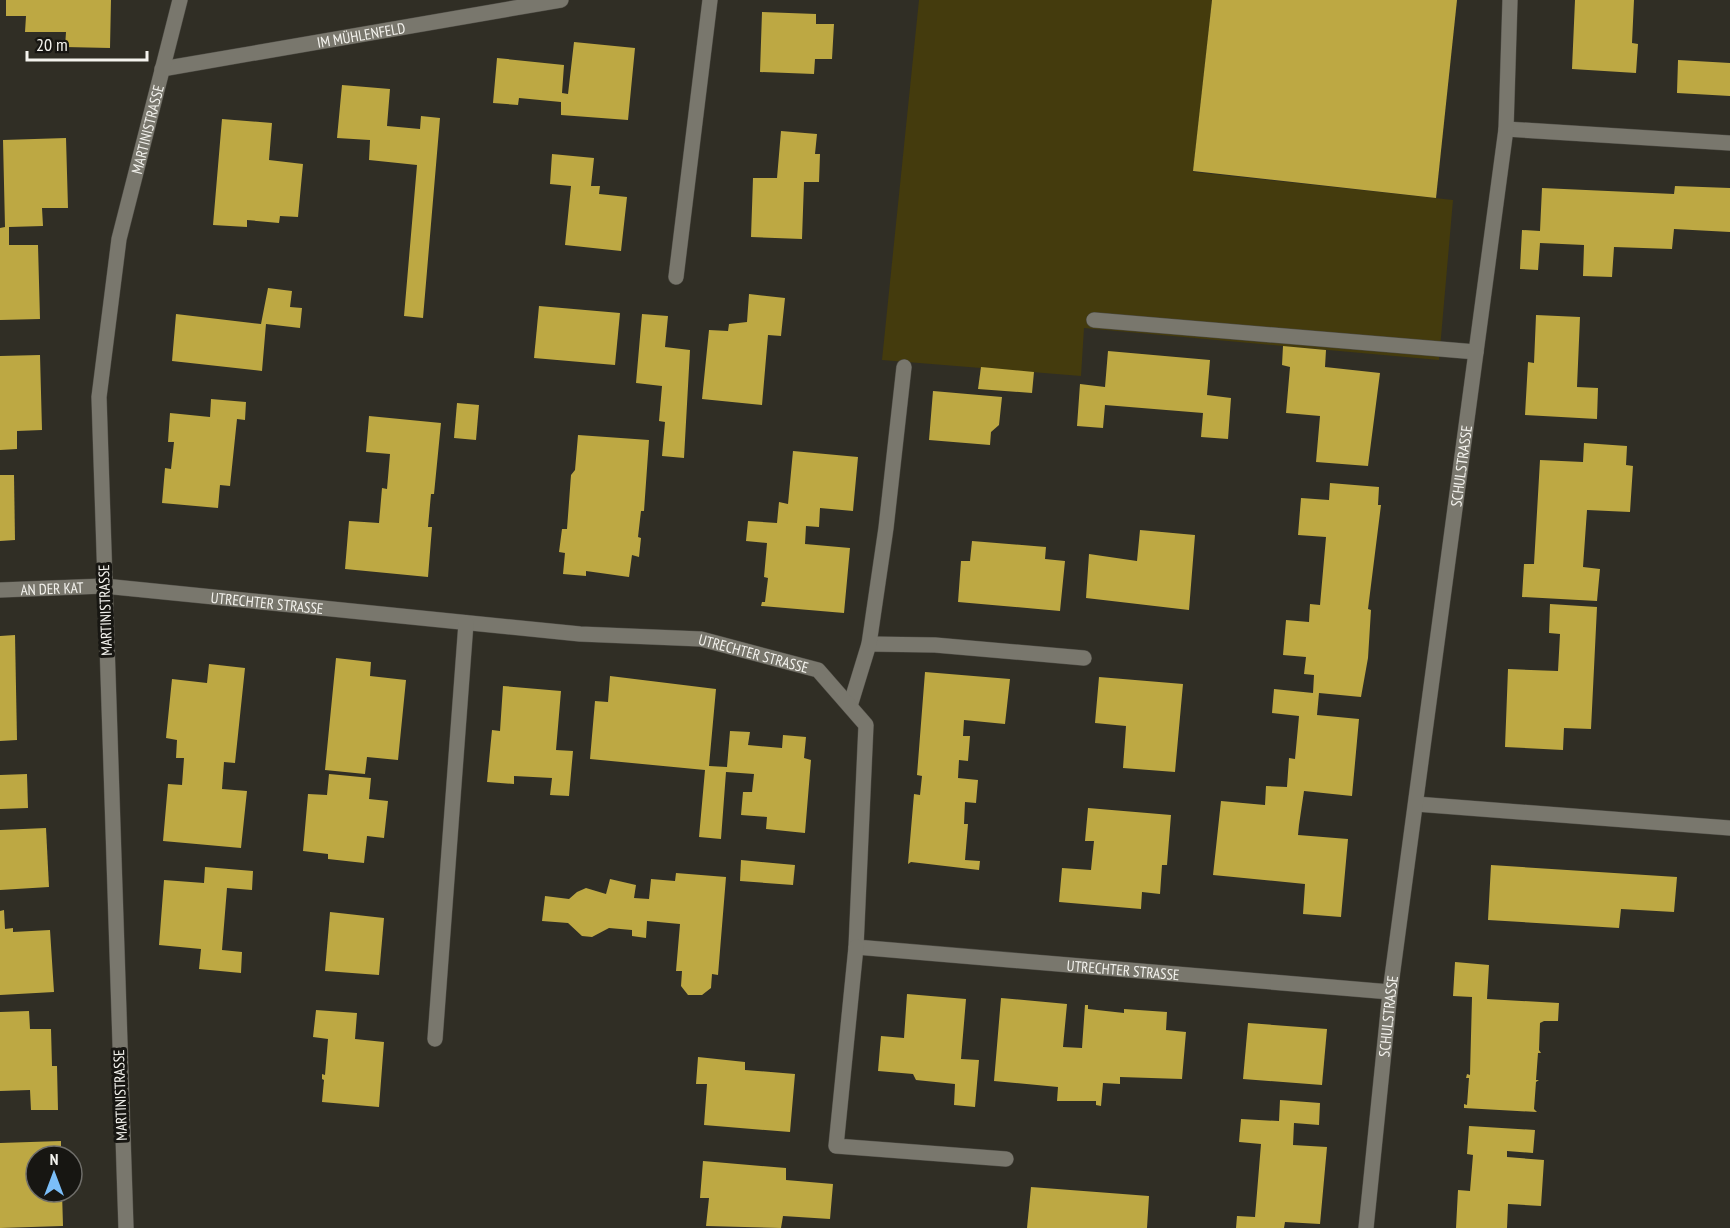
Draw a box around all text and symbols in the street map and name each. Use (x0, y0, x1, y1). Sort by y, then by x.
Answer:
street label: IM MÜHLENFELD (315, 18, 407, 52)
scale bar (27, 24, 147, 62)
text: 20 m (36, 33, 68, 56)
street label: MARTINISTRASSE (127, 83, 168, 176)
street label: SCHULSTRASSE (1446, 424, 1476, 508)
street label: MARTINISTRASSE (94, 564, 116, 656)
street label: AN DER KAT (20, 577, 84, 599)
street label: UTRECHTER STRASSE (210, 587, 324, 618)
street label: UTRECHTER STRASSE (697, 629, 811, 677)
street label: UTRECHTER STRASSE (1066, 955, 1180, 984)
street label: SCHULSTRASSE (1374, 974, 1402, 1058)
street label: MARTINISTRASSE (109, 1049, 131, 1141)
north arrow (24, 1144, 84, 1204)
text: N (50, 1149, 58, 1169)

